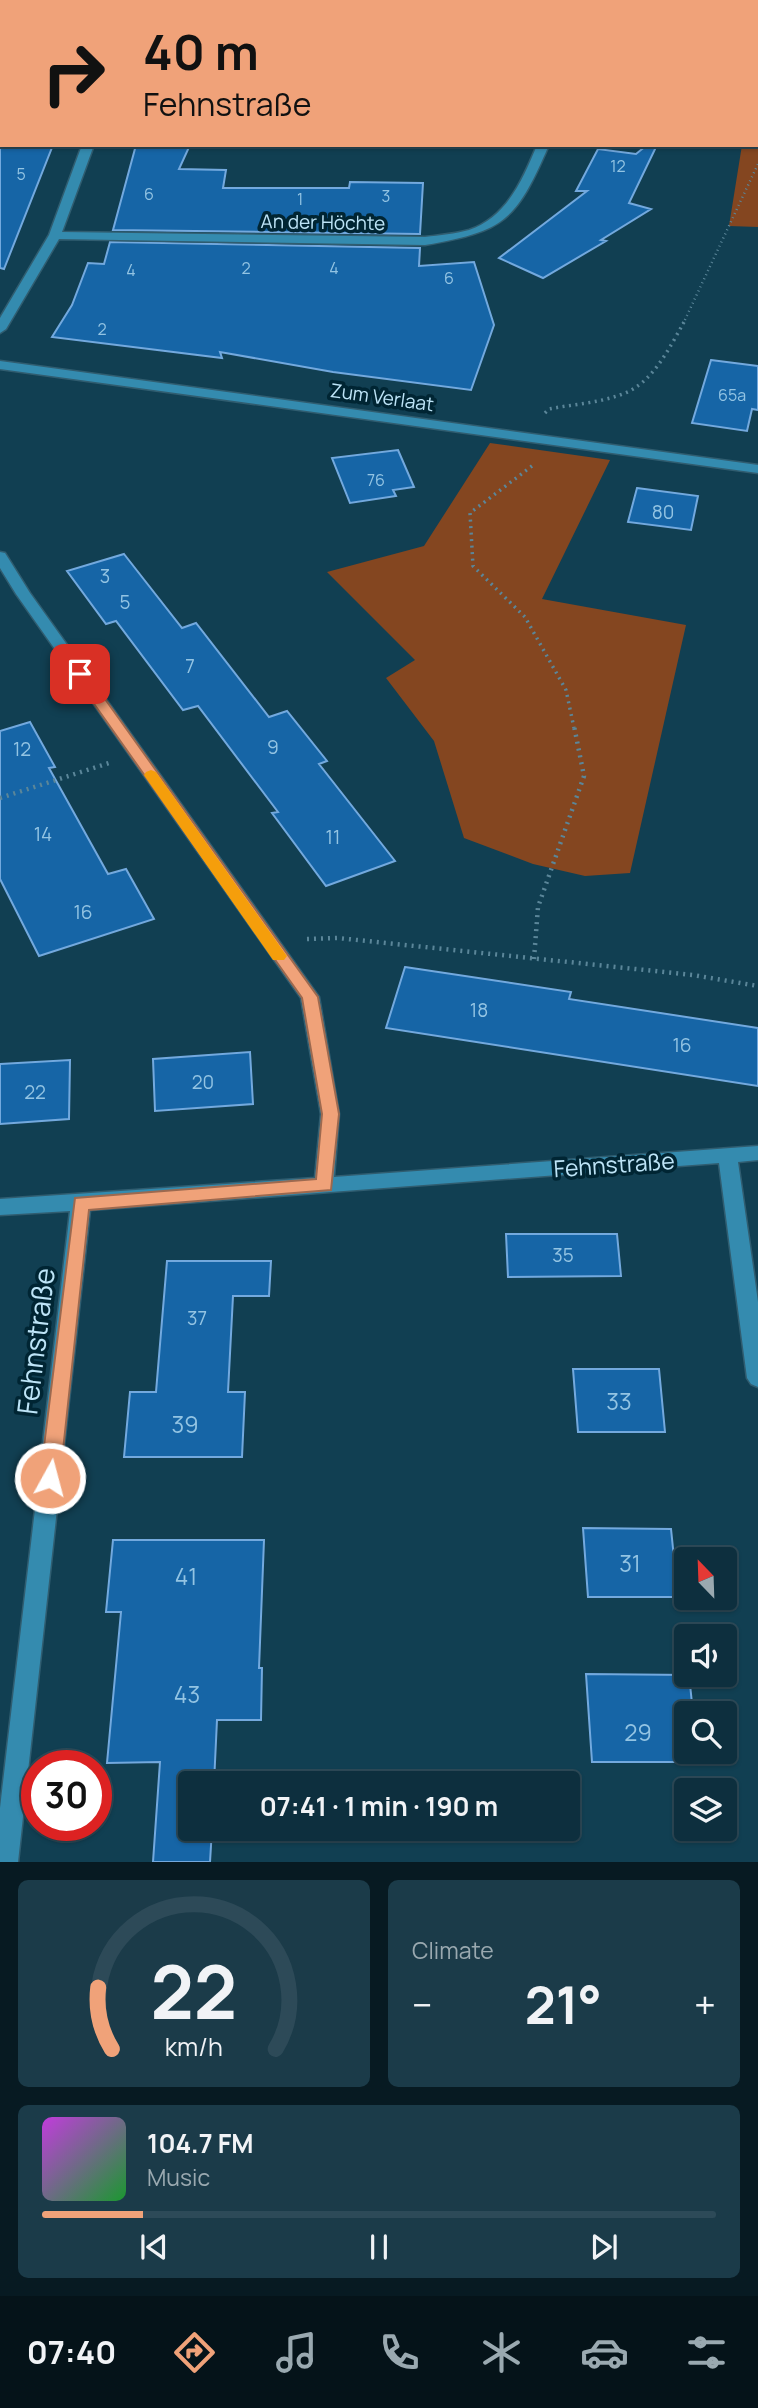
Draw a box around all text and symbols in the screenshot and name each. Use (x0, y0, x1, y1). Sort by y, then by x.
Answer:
text: 40 m (143, 18, 259, 85)
icon: right (28, 28, 119, 119)
text: Fehnstraße (143, 82, 312, 126)
house number: 12 (610, 155, 626, 177)
house number: 5 (16, 163, 26, 185)
house number: 6 (144, 183, 154, 205)
house number: 3 (382, 185, 390, 207)
house number: 1 (297, 188, 303, 210)
street label: An der Höchte (261, 208, 385, 236)
house number: 2 (241, 257, 251, 279)
house number: 4 (329, 257, 339, 279)
house number: 4 (126, 259, 136, 281)
house number: 6 (444, 267, 454, 289)
house number: 2 (97, 318, 107, 340)
street label: Zum Verlaat (329, 377, 435, 417)
house number: 65a (718, 384, 746, 406)
house number: 76 (367, 469, 385, 491)
house number: 80 (652, 499, 674, 525)
house number: 3 (100, 563, 110, 589)
house number: 5 (120, 589, 131, 615)
pin (50, 644, 110, 704)
house number: 7 (185, 653, 195, 679)
icon: arrive (61, 655, 99, 693)
house number: 9 (267, 734, 279, 760)
house number: 12 (13, 736, 31, 762)
house number: 14 (34, 821, 52, 847)
house number: 11 (326, 824, 340, 850)
house number: 16 (73, 899, 93, 925)
house number: 18 (470, 997, 488, 1023)
house number: 16 (672, 1032, 692, 1058)
house number: 20 (192, 1069, 214, 1095)
house number: 22 (24, 1079, 46, 1105)
street label: Fehnstraße (552, 1144, 676, 1184)
house number: 35 (552, 1242, 574, 1268)
street label: Fehnstraße (7, 1266, 63, 1416)
house number: 37 (187, 1305, 207, 1331)
house number: 33 (606, 1385, 632, 1417)
house number: 39 (172, 1408, 199, 1440)
position arrow (13, 1441, 87, 1515)
house number: 31 (619, 1547, 641, 1579)
north arrow (674, 1547, 737, 1610)
map controls (674, 1547, 737, 1841)
house number: 41 (175, 1560, 197, 1592)
button: sound (674, 1624, 737, 1687)
house number: 43 (174, 1678, 200, 1710)
button: search (674, 1701, 737, 1764)
house number: 29 (624, 1716, 652, 1748)
speed limit sign: 30 (21, 1750, 112, 1841)
button: layers (674, 1778, 737, 1841)
text: 07:41 · 1 min · 190 m (260, 1788, 498, 1824)
text: Climate (412, 1934, 494, 1966)
text: 22 (151, 1942, 237, 2042)
text: 21° (525, 1969, 602, 2040)
text: − (412, 1978, 433, 2030)
text: + (694, 1978, 716, 2030)
text: km/h (165, 2029, 223, 2064)
text: 104.7 FM (147, 2125, 254, 2161)
text: Music (147, 2161, 210, 2193)
icon: previous (135, 2228, 173, 2266)
icon: pause (360, 2228, 398, 2266)
icon: next (585, 2228, 623, 2266)
icon: directions (170, 2328, 219, 2377)
icon: music (272, 2328, 321, 2377)
icon: phone (375, 2328, 424, 2377)
icon: climate (477, 2328, 526, 2377)
icon: car (580, 2328, 629, 2377)
icon: filters (682, 2328, 731, 2377)
text: 07:40 (27, 2330, 116, 2374)

